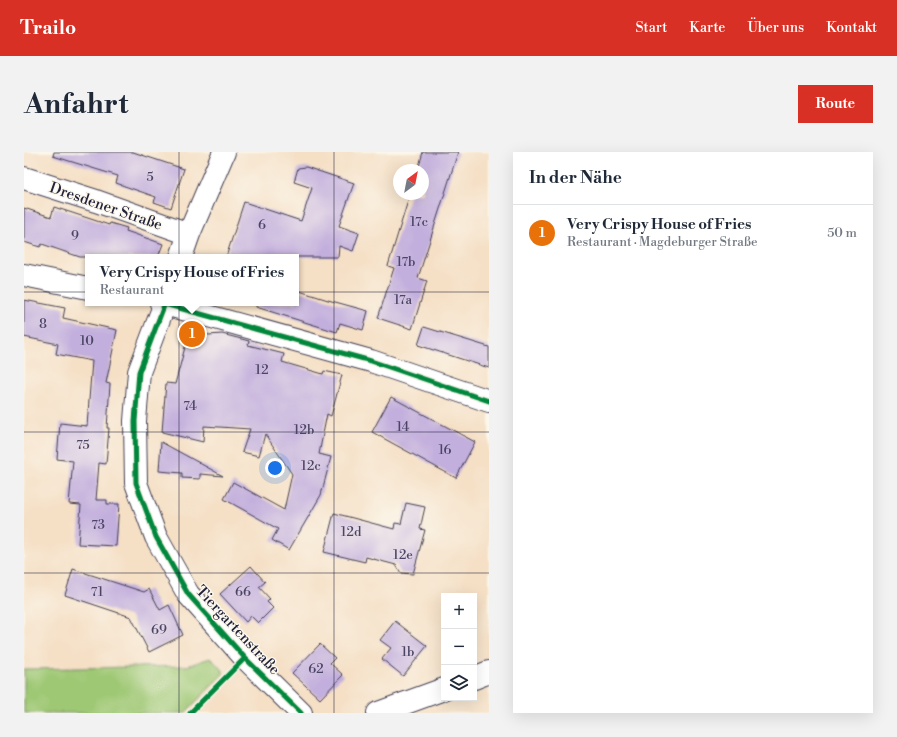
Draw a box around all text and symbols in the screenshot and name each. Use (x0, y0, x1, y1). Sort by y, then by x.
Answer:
text: Trailo (20, 16, 76, 40)
text: Start (635, 19, 667, 37)
text: Karte (689, 19, 725, 37)
text: Über uns (747, 19, 804, 37)
text: Kontakt (826, 19, 877, 37)
button: Route (798, 85, 873, 123)
text: Anfahrt (24, 87, 128, 122)
north arrow (393, 164, 429, 200)
text: In der Nähe (529, 167, 622, 189)
house number: 5 (146, 169, 154, 185)
street label: Dresdener Straße (47, 178, 165, 235)
house number: 17c (410, 214, 428, 230)
text: Very Crispy House of Fries (567, 215, 752, 234)
house number: 6 (258, 217, 266, 233)
text: 1 (539, 225, 545, 241)
text: 50 m (827, 225, 857, 241)
house number: 9 (71, 228, 79, 244)
text: Restaurant · Magdeburger Straße (567, 234, 758, 250)
popup (85, 254, 299, 306)
house number: 17b (397, 254, 415, 270)
text: Very Crispy House of Fries (100, 263, 284, 282)
text: Restaurant (100, 282, 164, 298)
house number: 17a (394, 292, 412, 308)
house number: 8 (39, 316, 47, 332)
pin: 1 (179, 319, 205, 349)
house number: 10 (80, 333, 94, 349)
house number: 12 (255, 362, 269, 378)
house number: 74 (183, 398, 197, 414)
house number: 14 (397, 419, 410, 435)
house number: 12b (294, 422, 314, 438)
house number: 75 (76, 437, 90, 453)
house number: 16 (438, 442, 452, 458)
your location (265, 458, 285, 478)
house number: 12c (301, 458, 321, 474)
house number: 73 (91, 517, 105, 533)
house number: 12d (341, 524, 362, 540)
house number: 12e (393, 547, 413, 563)
street label: Tiergartenstraße (191, 582, 284, 679)
house number: 71 (91, 584, 104, 600)
house number: 66 (235, 584, 251, 600)
map controls (441, 593, 477, 701)
button: + (441, 593, 477, 629)
house number: 69 (151, 622, 167, 638)
button: − (441, 629, 477, 665)
house number: 1b (401, 644, 415, 660)
house number: 62 (308, 661, 324, 677)
button: layers (441, 665, 477, 701)

